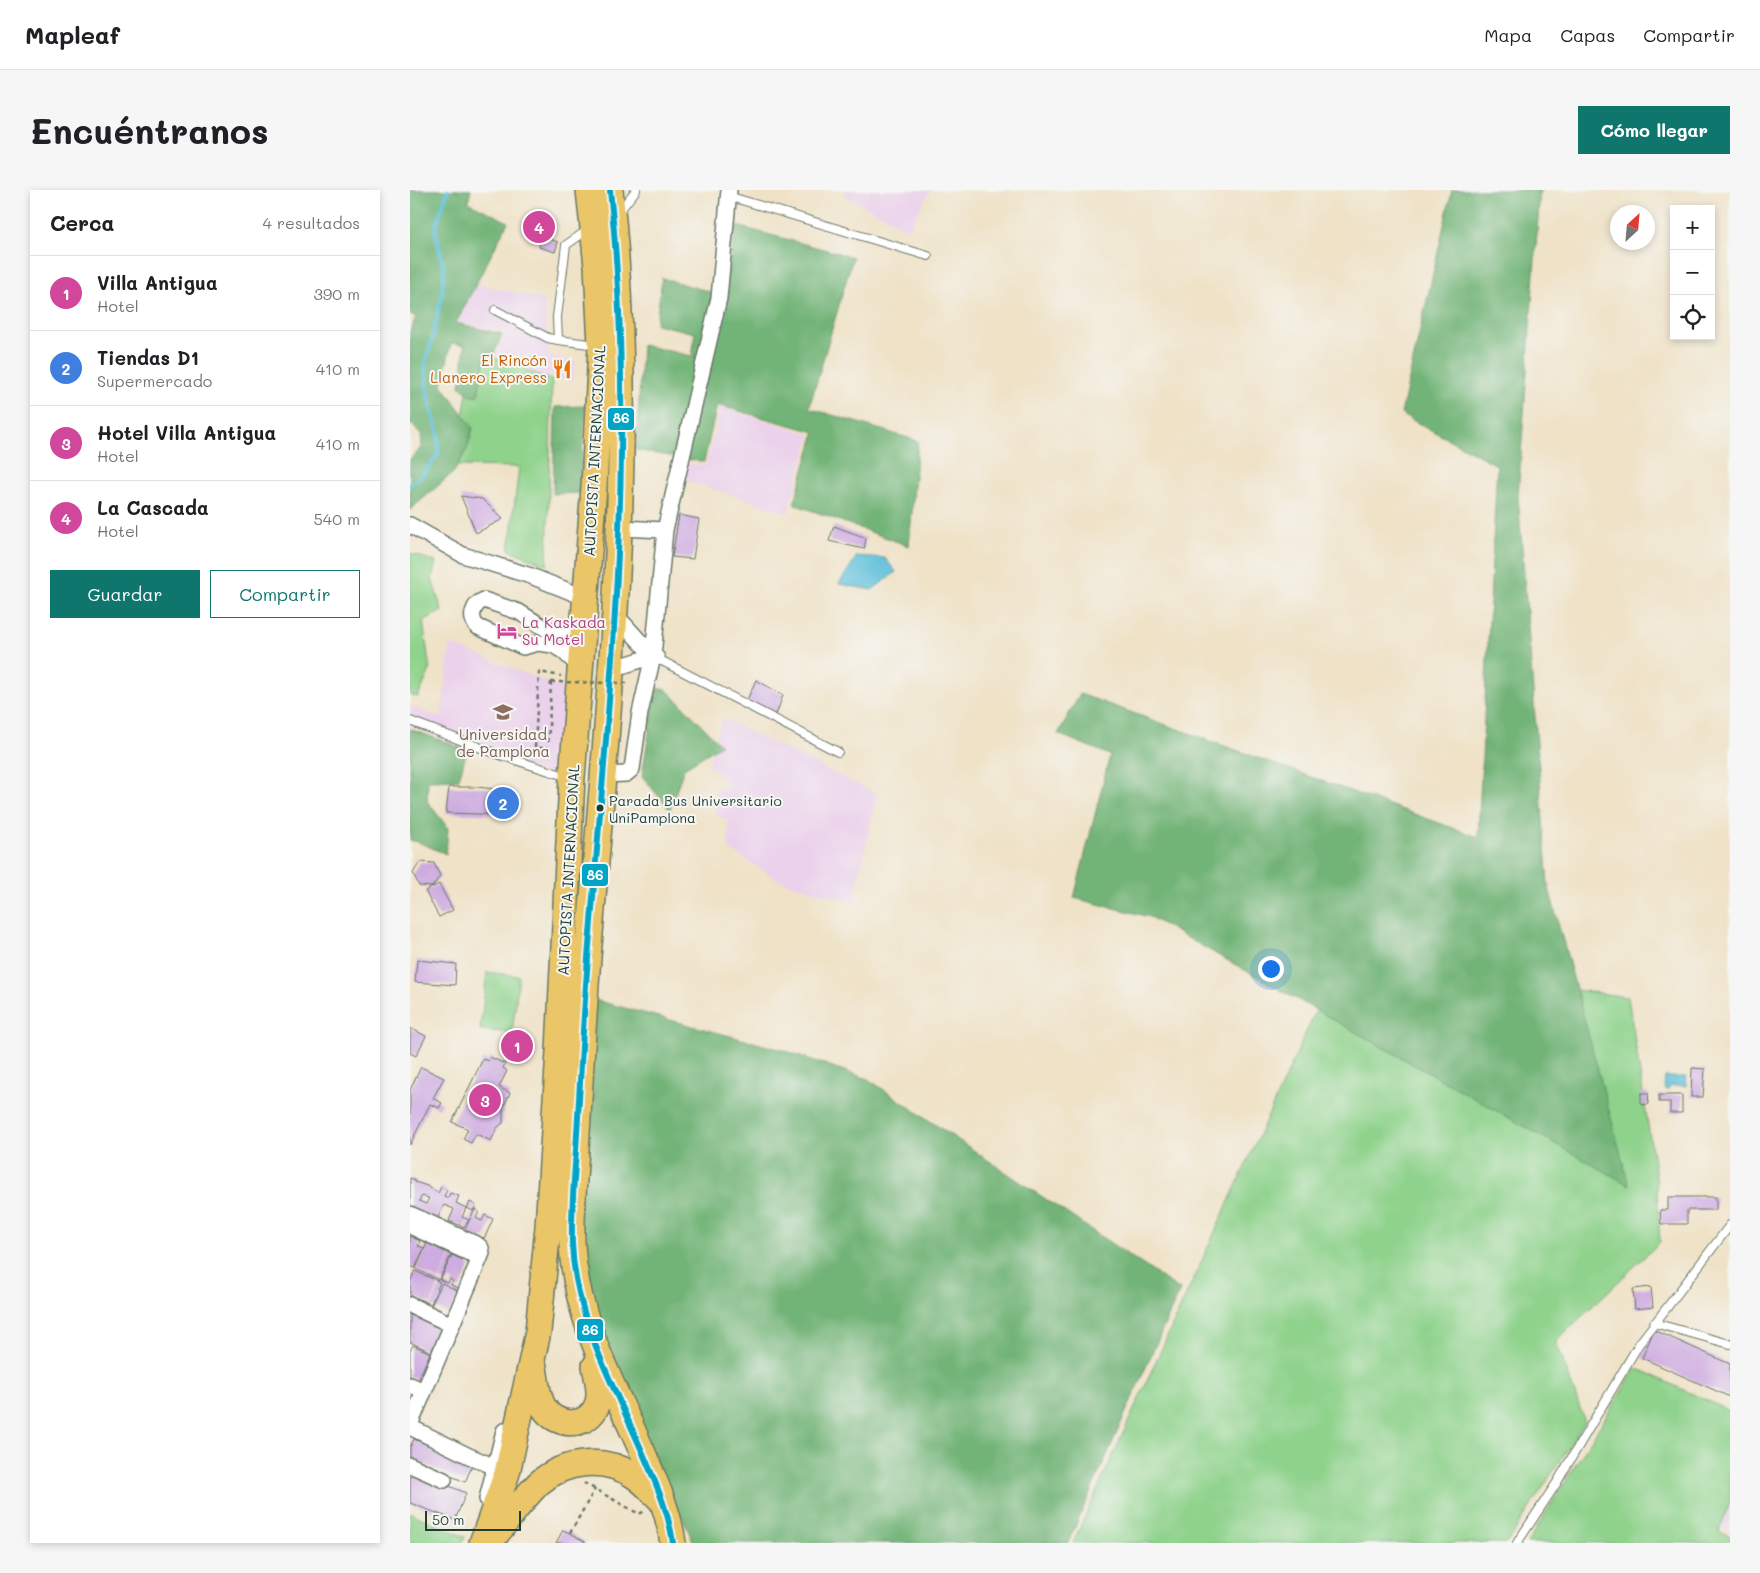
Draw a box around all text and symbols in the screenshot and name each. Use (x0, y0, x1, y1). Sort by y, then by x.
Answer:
text: Mapleaf (25, 19, 120, 50)
text: Mapa (1484, 23, 1532, 47)
text: Capas (1560, 23, 1615, 47)
text: Compartir (1643, 23, 1735, 47)
button: Cómo llegar (1578, 106, 1730, 154)
text: Encuéntranos (30, 107, 269, 153)
north arrow (1610, 205, 1655, 250)
map controls (1670, 205, 1715, 340)
button: + (1670, 205, 1715, 250)
pin: 4 (523, 208, 555, 246)
text: Cerca (50, 209, 115, 236)
text: 4 resultados (263, 212, 360, 233)
button: − (1670, 250, 1715, 295)
text: Villa Antigua (97, 270, 218, 295)
text: 1 (62, 283, 70, 304)
text: 390 m (313, 283, 360, 304)
text: Hotel (97, 295, 139, 316)
button: locate (1670, 295, 1715, 340)
text: Tiendas D1 (97, 345, 199, 370)
street label: AUTOPISTA INTERNACIONAL (578, 345, 610, 557)
place label: El Rincón Llanero Express (430, 350, 547, 387)
text: 2 (62, 358, 70, 379)
text: 410 m (316, 358, 360, 379)
restaurant icon: El Rincón Llanero Express (551, 358, 573, 380)
text: Supermercado (97, 370, 212, 391)
line badge: 86 (607, 407, 635, 431)
text: 86 (612, 408, 630, 427)
text: Hotel Villa Antigua (97, 420, 276, 445)
text: 3 (61, 433, 71, 454)
text: 410 m (316, 433, 360, 454)
text: Hotel (97, 445, 139, 466)
text: La Cascada (97, 495, 209, 520)
text: 4 (61, 508, 71, 529)
text: 540 m (314, 508, 360, 529)
text: Hotel (97, 520, 139, 541)
button: Guardar (50, 570, 200, 618)
button: Compartir (210, 570, 360, 618)
place label: La Kaskada Su Motel (522, 612, 606, 649)
hotel icon: La Kaskada Su Motel (496, 620, 518, 642)
school or university icon: Universidad de Pamplona (492, 701, 514, 723)
place label: Universidad de Pamplona (456, 724, 550, 761)
street label: AUTOPISTA INTERNACIONAL (552, 764, 584, 976)
pin: 2 (487, 784, 519, 822)
place label: Parada Bus Universitario UniPamplona (609, 791, 782, 827)
marker: Parada Bus Universitario UniPamplona (595, 803, 605, 813)
line badge: 86 (581, 863, 609, 887)
text: 86 (586, 865, 604, 884)
your location (1258, 956, 1284, 982)
pin: 1 (501, 1027, 533, 1065)
pin: 3 (469, 1081, 501, 1119)
line badge: 86 (576, 1318, 604, 1342)
text: 86 (581, 1320, 599, 1339)
scale bar (425, 1508, 521, 1531)
text: 50 m (432, 1510, 464, 1529)

